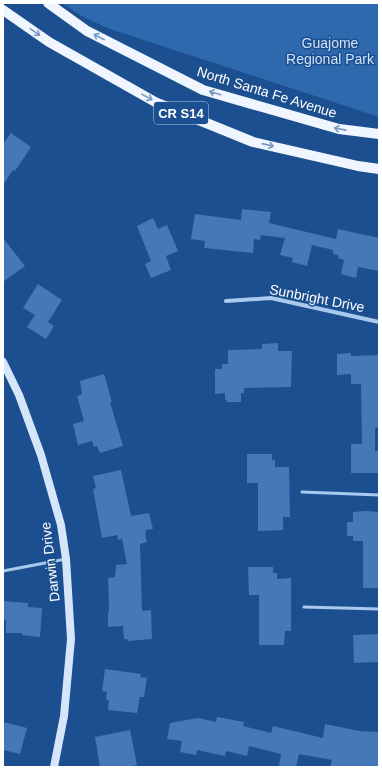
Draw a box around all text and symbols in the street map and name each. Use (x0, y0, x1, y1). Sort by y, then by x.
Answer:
one-way arrow (29, 28, 40, 37)
one-way arrow (93, 32, 105, 40)
park label: Guajome Regional Park (286, 35, 375, 67)
street label: North Santa Fe Avenue (195, 63, 339, 121)
one-way arrow (209, 89, 222, 96)
one-way arrow (141, 94, 153, 102)
road number: CR S14 (154, 102, 208, 124)
one-way arrow (334, 125, 347, 133)
one-way arrow (261, 142, 274, 150)
street label: Sunbright Drive (268, 281, 366, 315)
street label: Darwin Drive (37, 521, 63, 603)

